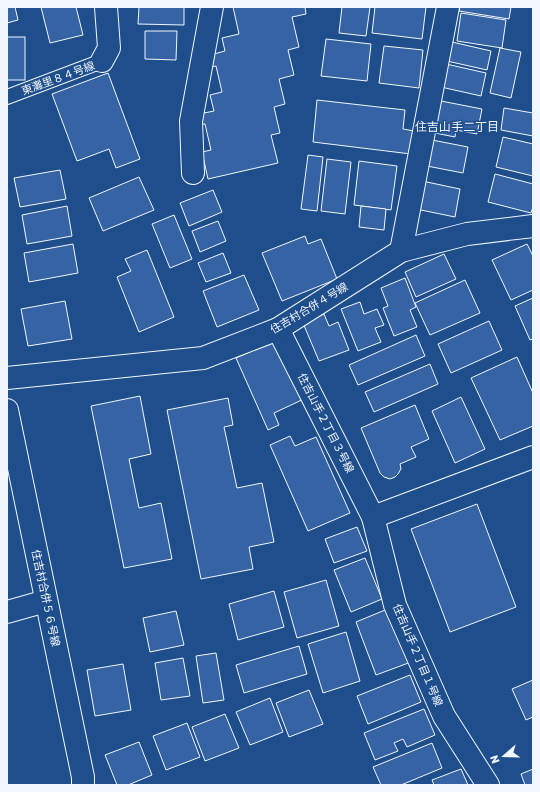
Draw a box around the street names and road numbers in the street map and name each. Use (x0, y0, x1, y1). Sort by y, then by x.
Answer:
street label: 東灘里８４号線 (20, 59, 97, 98)
street label: 住吉村合併４号線 (268, 280, 350, 337)
street label: 住吉山手２丁目３号線 (295, 371, 356, 475)
street label: 住吉村合併５６号線 (29, 548, 62, 648)
street label: 住吉山手２丁目１号線 (390, 602, 445, 708)

